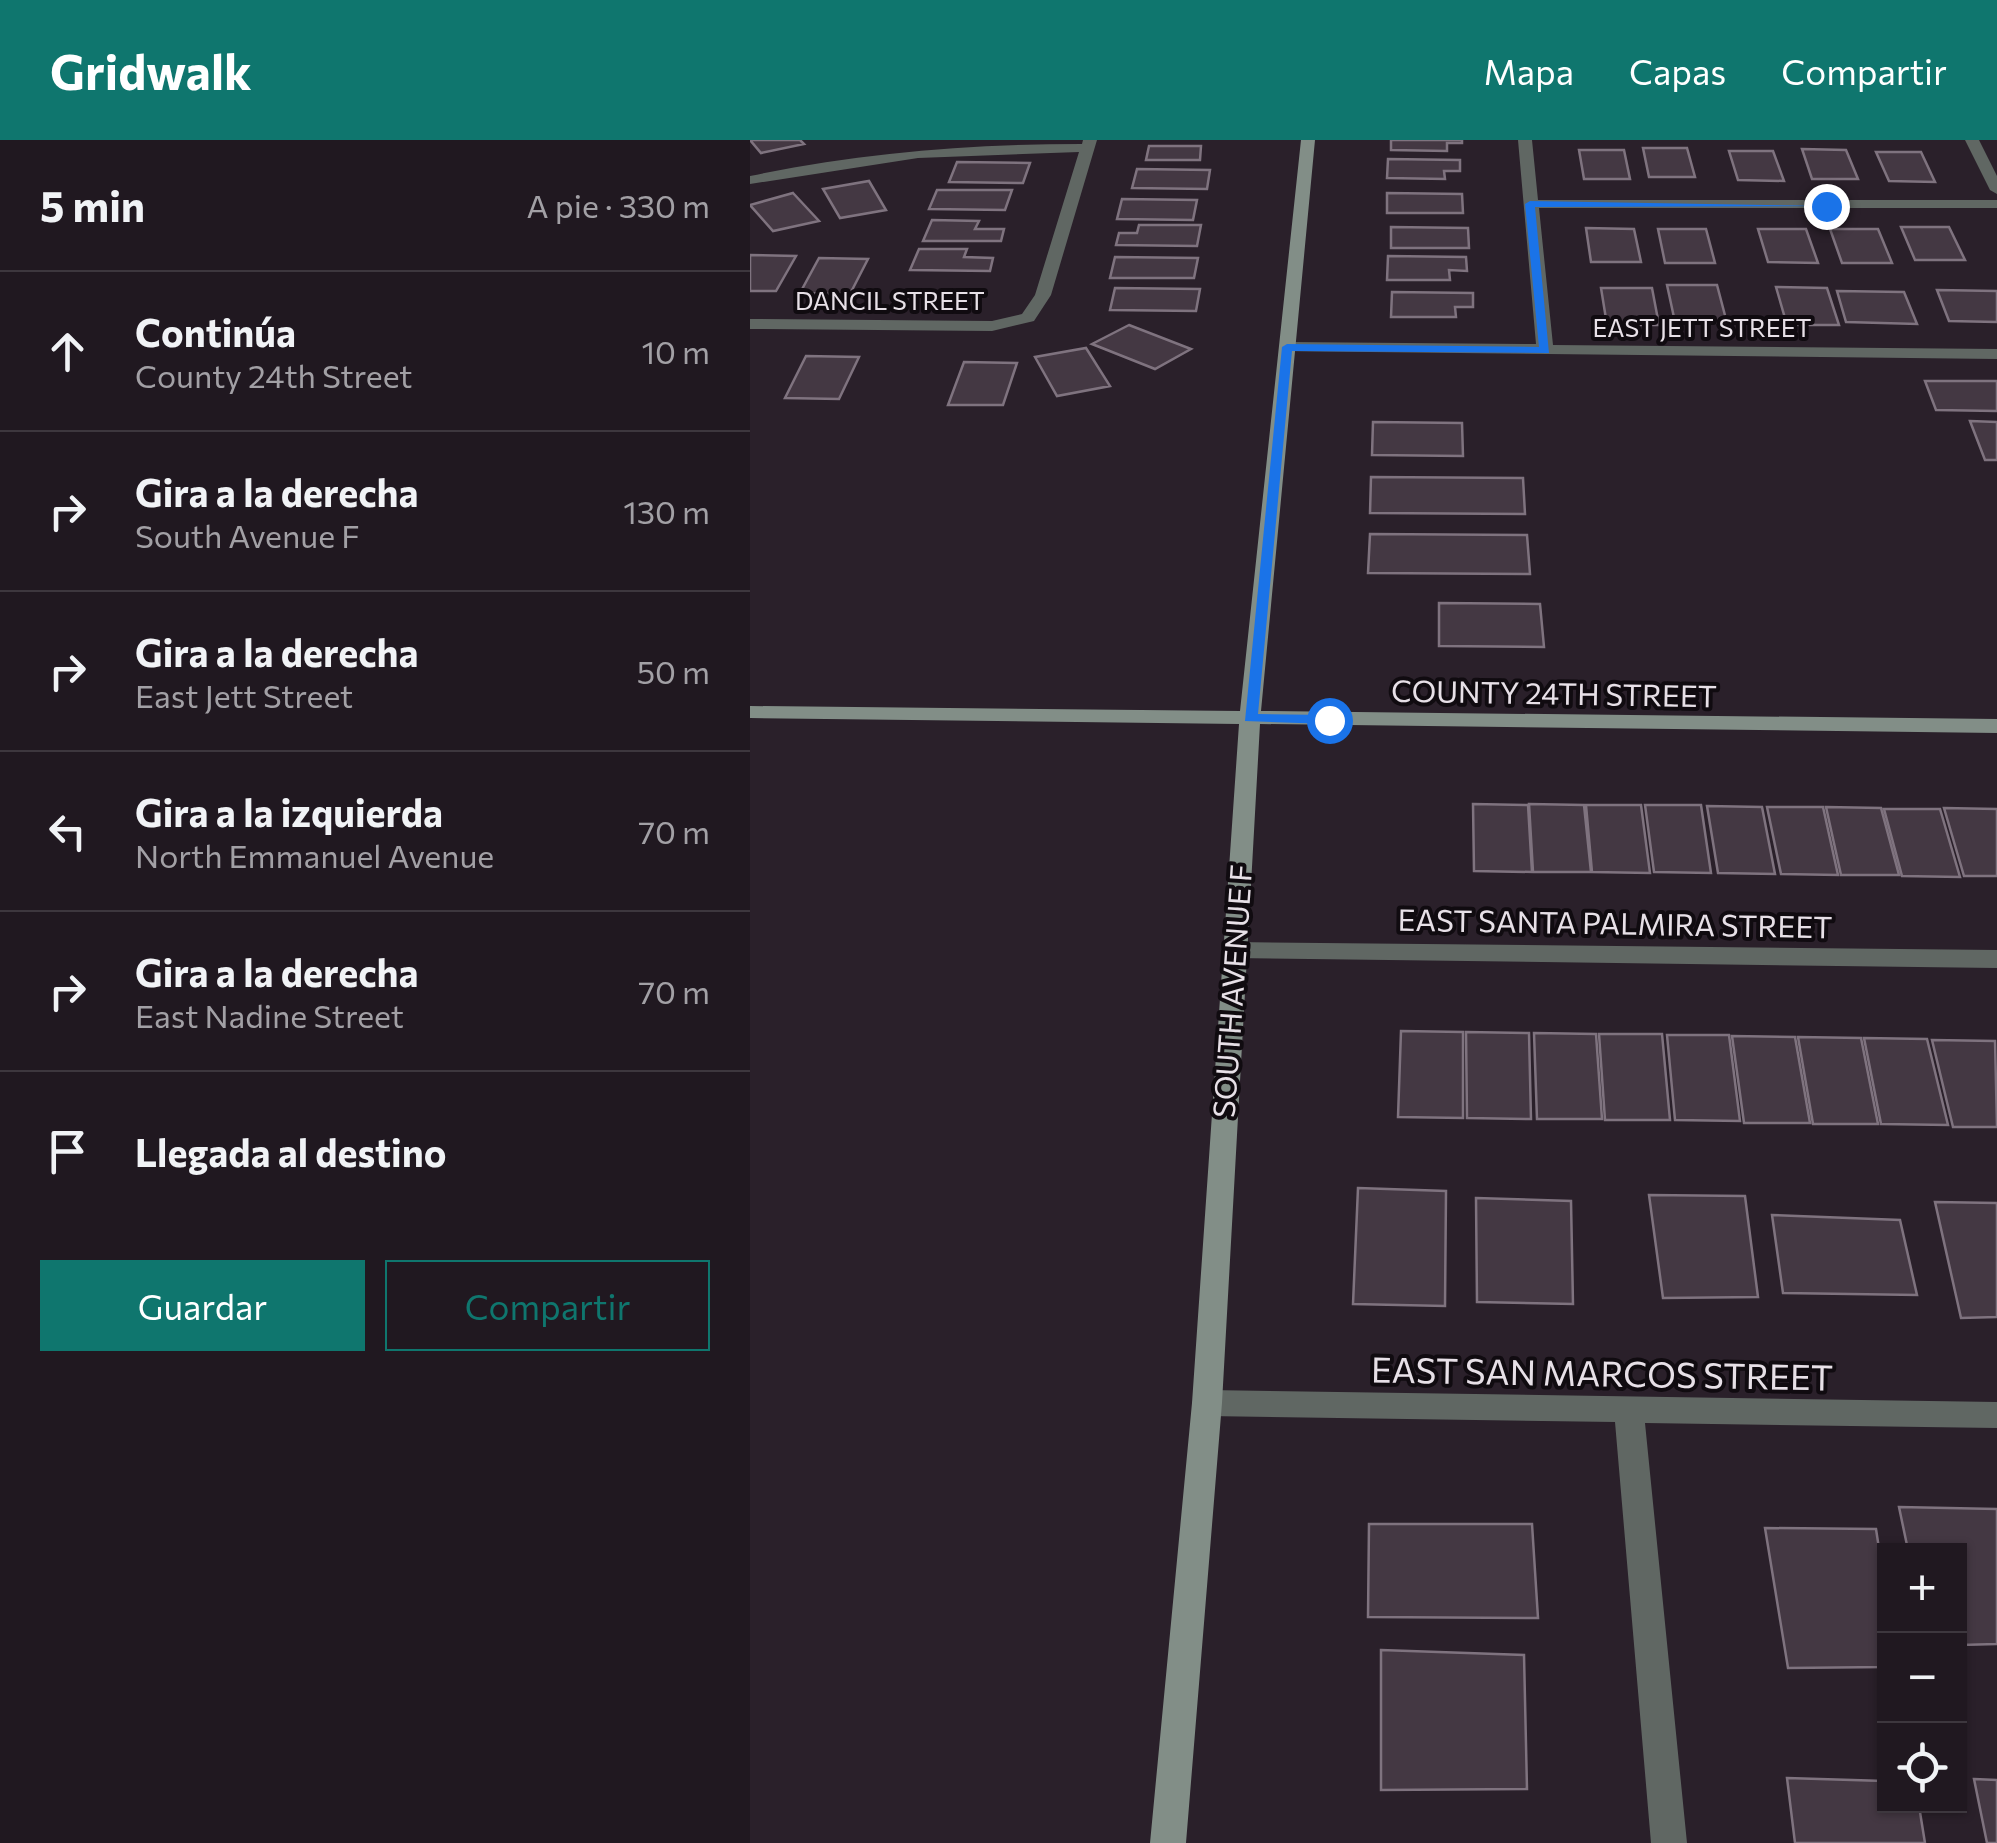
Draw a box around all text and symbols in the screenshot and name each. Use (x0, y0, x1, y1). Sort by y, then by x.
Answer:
text: Gridwalk (50, 41, 252, 100)
text: Mapa (1484, 49, 1574, 92)
text: Capas (1629, 49, 1726, 92)
text: Compartir (1781, 49, 1947, 92)
text: 5 min (40, 179, 145, 231)
route end (1804, 184, 1850, 230)
text: A pie · 330 m (527, 185, 710, 225)
street label: DANCIL STREET (795, 285, 985, 315)
text: Continúa (135, 308, 296, 355)
street label: EAST JETT STREET (1592, 312, 1812, 342)
icon: ahead (40, 324, 95, 379)
text: 10 m (641, 331, 710, 371)
text: County 24th Street (135, 355, 412, 395)
text: Gira a la derecha (135, 468, 419, 515)
icon: right (40, 484, 95, 539)
text: 130 m (623, 491, 710, 531)
text: South Avenue F (135, 515, 360, 555)
text: Gira a la derecha (135, 628, 419, 675)
icon: right (40, 644, 95, 699)
text: 50 m (637, 651, 710, 691)
street label: COUNTY 24TH STREET (1391, 671, 1717, 713)
text: East Jett Street (135, 675, 353, 715)
route start (1307, 698, 1353, 744)
text: Gira a la izquierda (135, 788, 443, 835)
icon: left (40, 804, 95, 859)
text: 70 m (638, 811, 710, 851)
text: North Emmanuel Avenue (135, 835, 494, 875)
street label: SOUTH AVENUE F (1204, 863, 1258, 1119)
street label: EAST SANTA PALMIRA STREET (1397, 900, 1833, 944)
text: Gira a la derecha (135, 948, 419, 995)
icon: right (40, 964, 95, 1019)
text: 70 m (638, 971, 710, 1011)
text: East Nadine Street (135, 995, 404, 1035)
icon: arrive (40, 1124, 95, 1179)
text: Llegada al destino (135, 1128, 446, 1175)
button: Guardar (40, 1260, 365, 1351)
button: Compartir (385, 1260, 710, 1351)
street label: EAST SAN MARCOS STREET (1371, 1346, 1833, 1398)
map controls (1877, 1543, 1967, 1813)
button: + (1877, 1543, 1967, 1633)
button: − (1877, 1633, 1967, 1723)
button: locate (1877, 1723, 1967, 1813)

